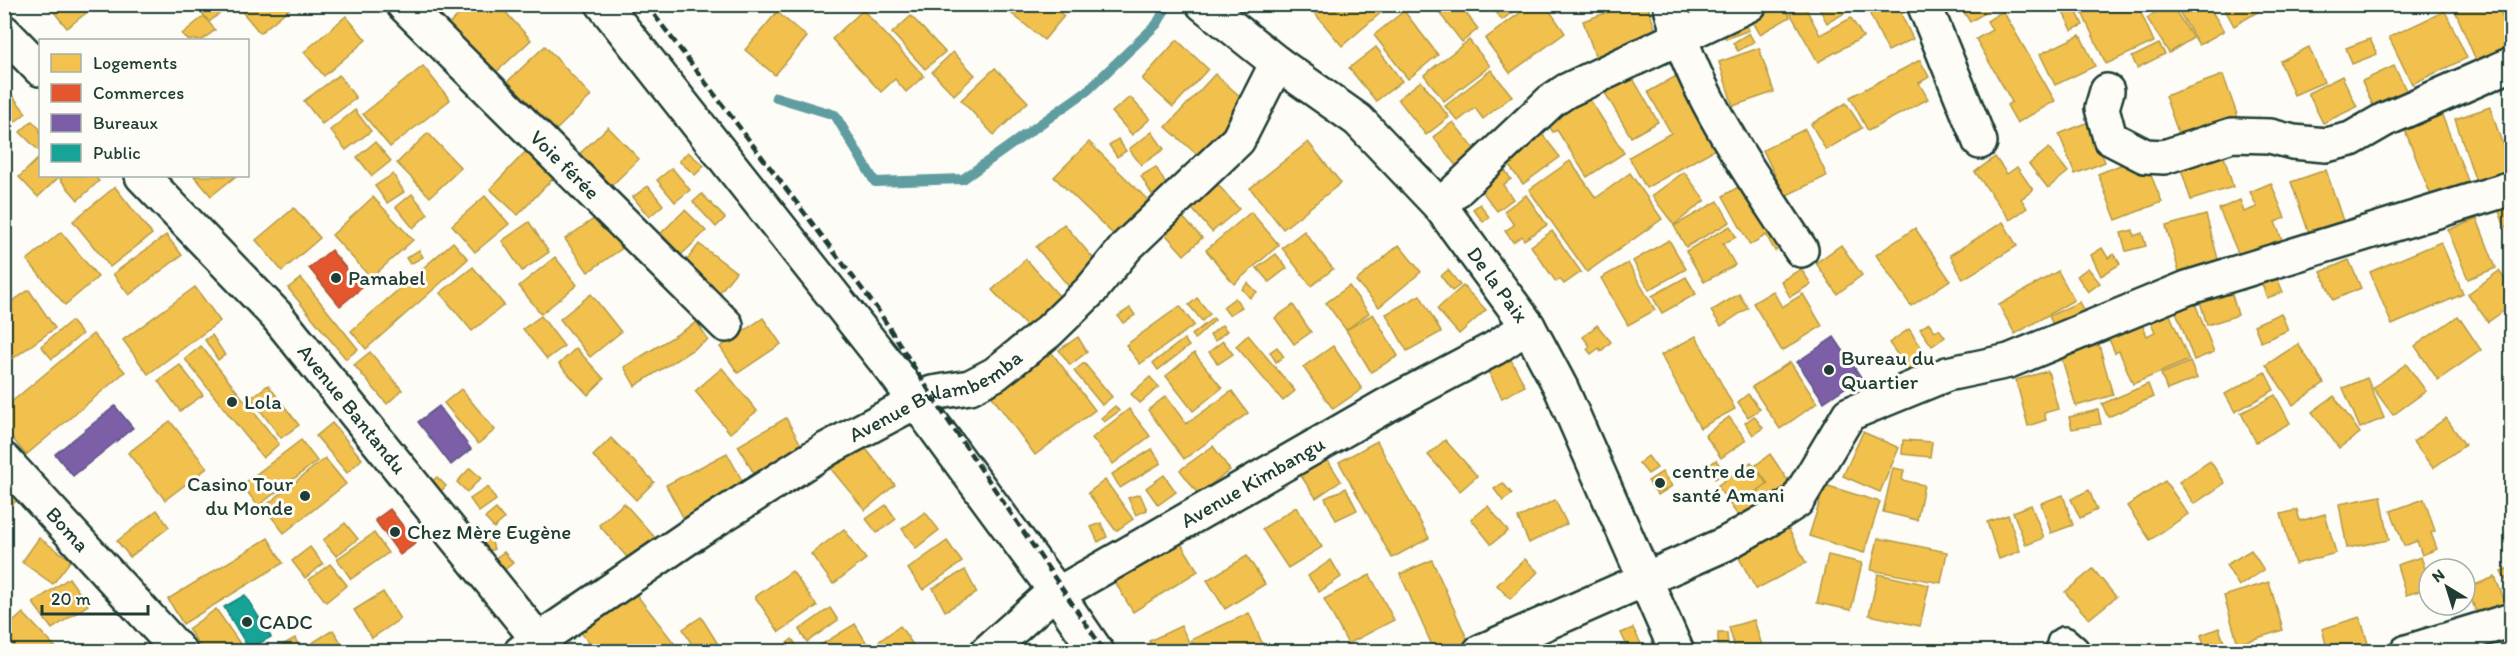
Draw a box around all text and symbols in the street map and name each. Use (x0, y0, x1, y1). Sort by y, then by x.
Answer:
legend (39, 39, 249, 177)
text: Logements (93, 52, 177, 74)
text: Commerces (93, 82, 184, 104)
text: Bureaux (93, 112, 159, 134)
street label: Voie férée (525, 124, 605, 204)
text: Public (93, 142, 141, 164)
street label: De la Paix (1462, 241, 1534, 327)
place label: Pamabel (348, 265, 425, 290)
marker: Pamabel (329, 271, 343, 285)
street label: Avenue Bantandu (293, 339, 412, 479)
street label: Avenue Bulambemba (844, 344, 1027, 447)
place label: Bureau du Quartier (1841, 345, 1934, 394)
marker: Bureau du Quartier (1822, 363, 1836, 377)
place label: Lola (244, 389, 282, 414)
marker: Lola (225, 395, 239, 409)
street label: Avenue Kimbangu (1176, 430, 1329, 533)
place label: centre de santé Amani (1672, 458, 1785, 507)
place label: Casino Tour du Monde (187, 471, 294, 520)
marker: centre de santé Amani (1653, 476, 1667, 490)
marker: Casino Tour du Monde (298, 489, 312, 503)
street label: Boma (41, 501, 95, 557)
place label: Chez Mère Eugène (407, 519, 571, 544)
marker: Chez Mère Eugène (388, 525, 402, 539)
north arrow (2417, 557, 2477, 617)
text: N (2428, 565, 2448, 586)
scale bar (42, 578, 148, 616)
text: 20 m (51, 588, 91, 610)
place label: CADC (259, 609, 313, 634)
marker: CADC (240, 615, 254, 629)

